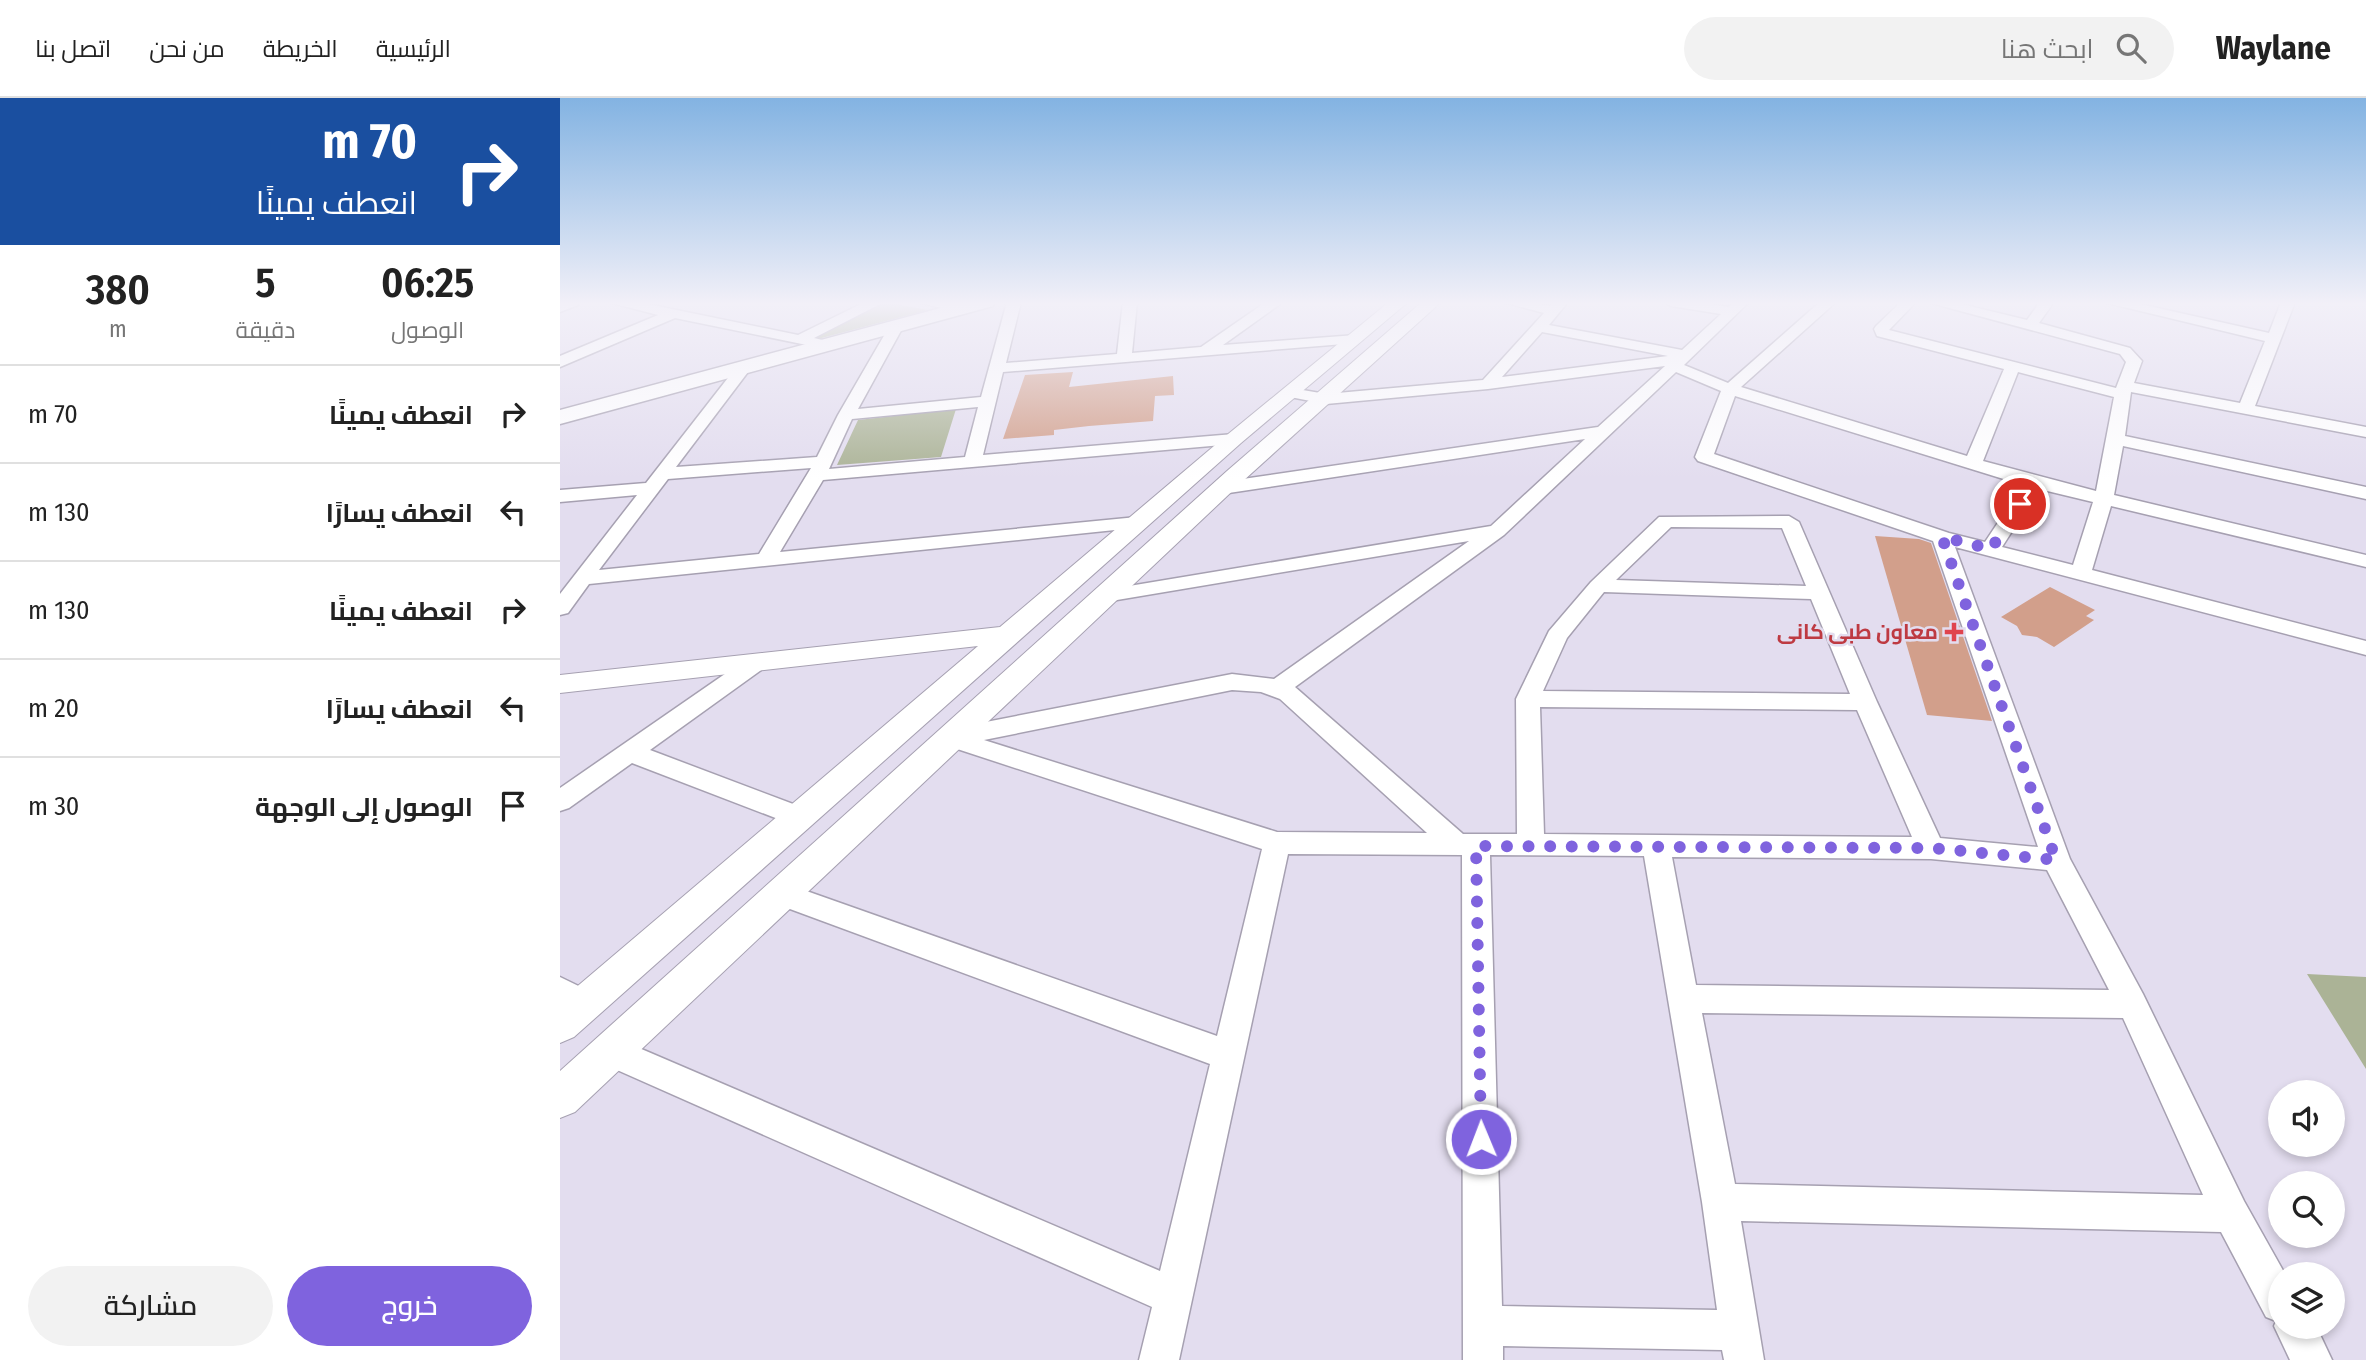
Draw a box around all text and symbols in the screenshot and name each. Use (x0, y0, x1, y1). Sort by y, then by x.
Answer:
search box (1684, 17, 2174, 80)
text: Waylane (2216, 28, 2331, 68)
icon: search (2112, 29, 2150, 67)
text: ابحث هنا (2001, 34, 2094, 65)
text: اتصل بنا (35, 35, 111, 63)
text: من نحن (149, 35, 225, 63)
text: الخريطة (263, 35, 338, 63)
text: الرئيسية (376, 35, 451, 63)
text: 70 m (322, 112, 417, 171)
icon: right (441, 126, 532, 217)
text: انعطف يمينًا (256, 184, 417, 222)
text: 5 (255, 258, 276, 308)
text: 06:25 (381, 258, 474, 308)
text: 380 (86, 265, 150, 315)
text: m (109, 315, 127, 343)
text: دقيقة (236, 316, 295, 344)
text: الوصول (391, 316, 464, 344)
icon: right (494, 395, 532, 433)
text: 70 m (28, 399, 78, 430)
text: انعطف يمينًا (329, 400, 473, 431)
pin (1990, 474, 2050, 534)
icon: arrive (2001, 485, 2039, 523)
icon: left (494, 493, 532, 531)
text: 130 m (28, 497, 90, 528)
text: انعطف يسارًا (326, 498, 473, 529)
icon: right (494, 591, 532, 629)
text: 130 m (28, 595, 90, 626)
text: انعطف يمينًا (329, 596, 473, 627)
place label: معاون طبی کانی (1777, 619, 1938, 645)
marker: معاون طبی کانی (1944, 622, 1964, 642)
icon: left (494, 689, 532, 727)
text: 20 m (28, 693, 79, 724)
text: انعطف يسارًا (326, 694, 473, 725)
icon: arrive (494, 787, 532, 825)
text: 30 m (28, 791, 79, 822)
text: الوصول إلى الوجهة (255, 792, 473, 823)
map controls (2268, 1080, 2345, 1339)
button: sound (2268, 1080, 2345, 1157)
position arrow (1444, 1102, 1518, 1176)
button: search (2268, 1171, 2345, 1248)
button: layers (2268, 1262, 2345, 1339)
button: مشاركة (28, 1266, 273, 1346)
button: خروج (287, 1266, 532, 1346)

